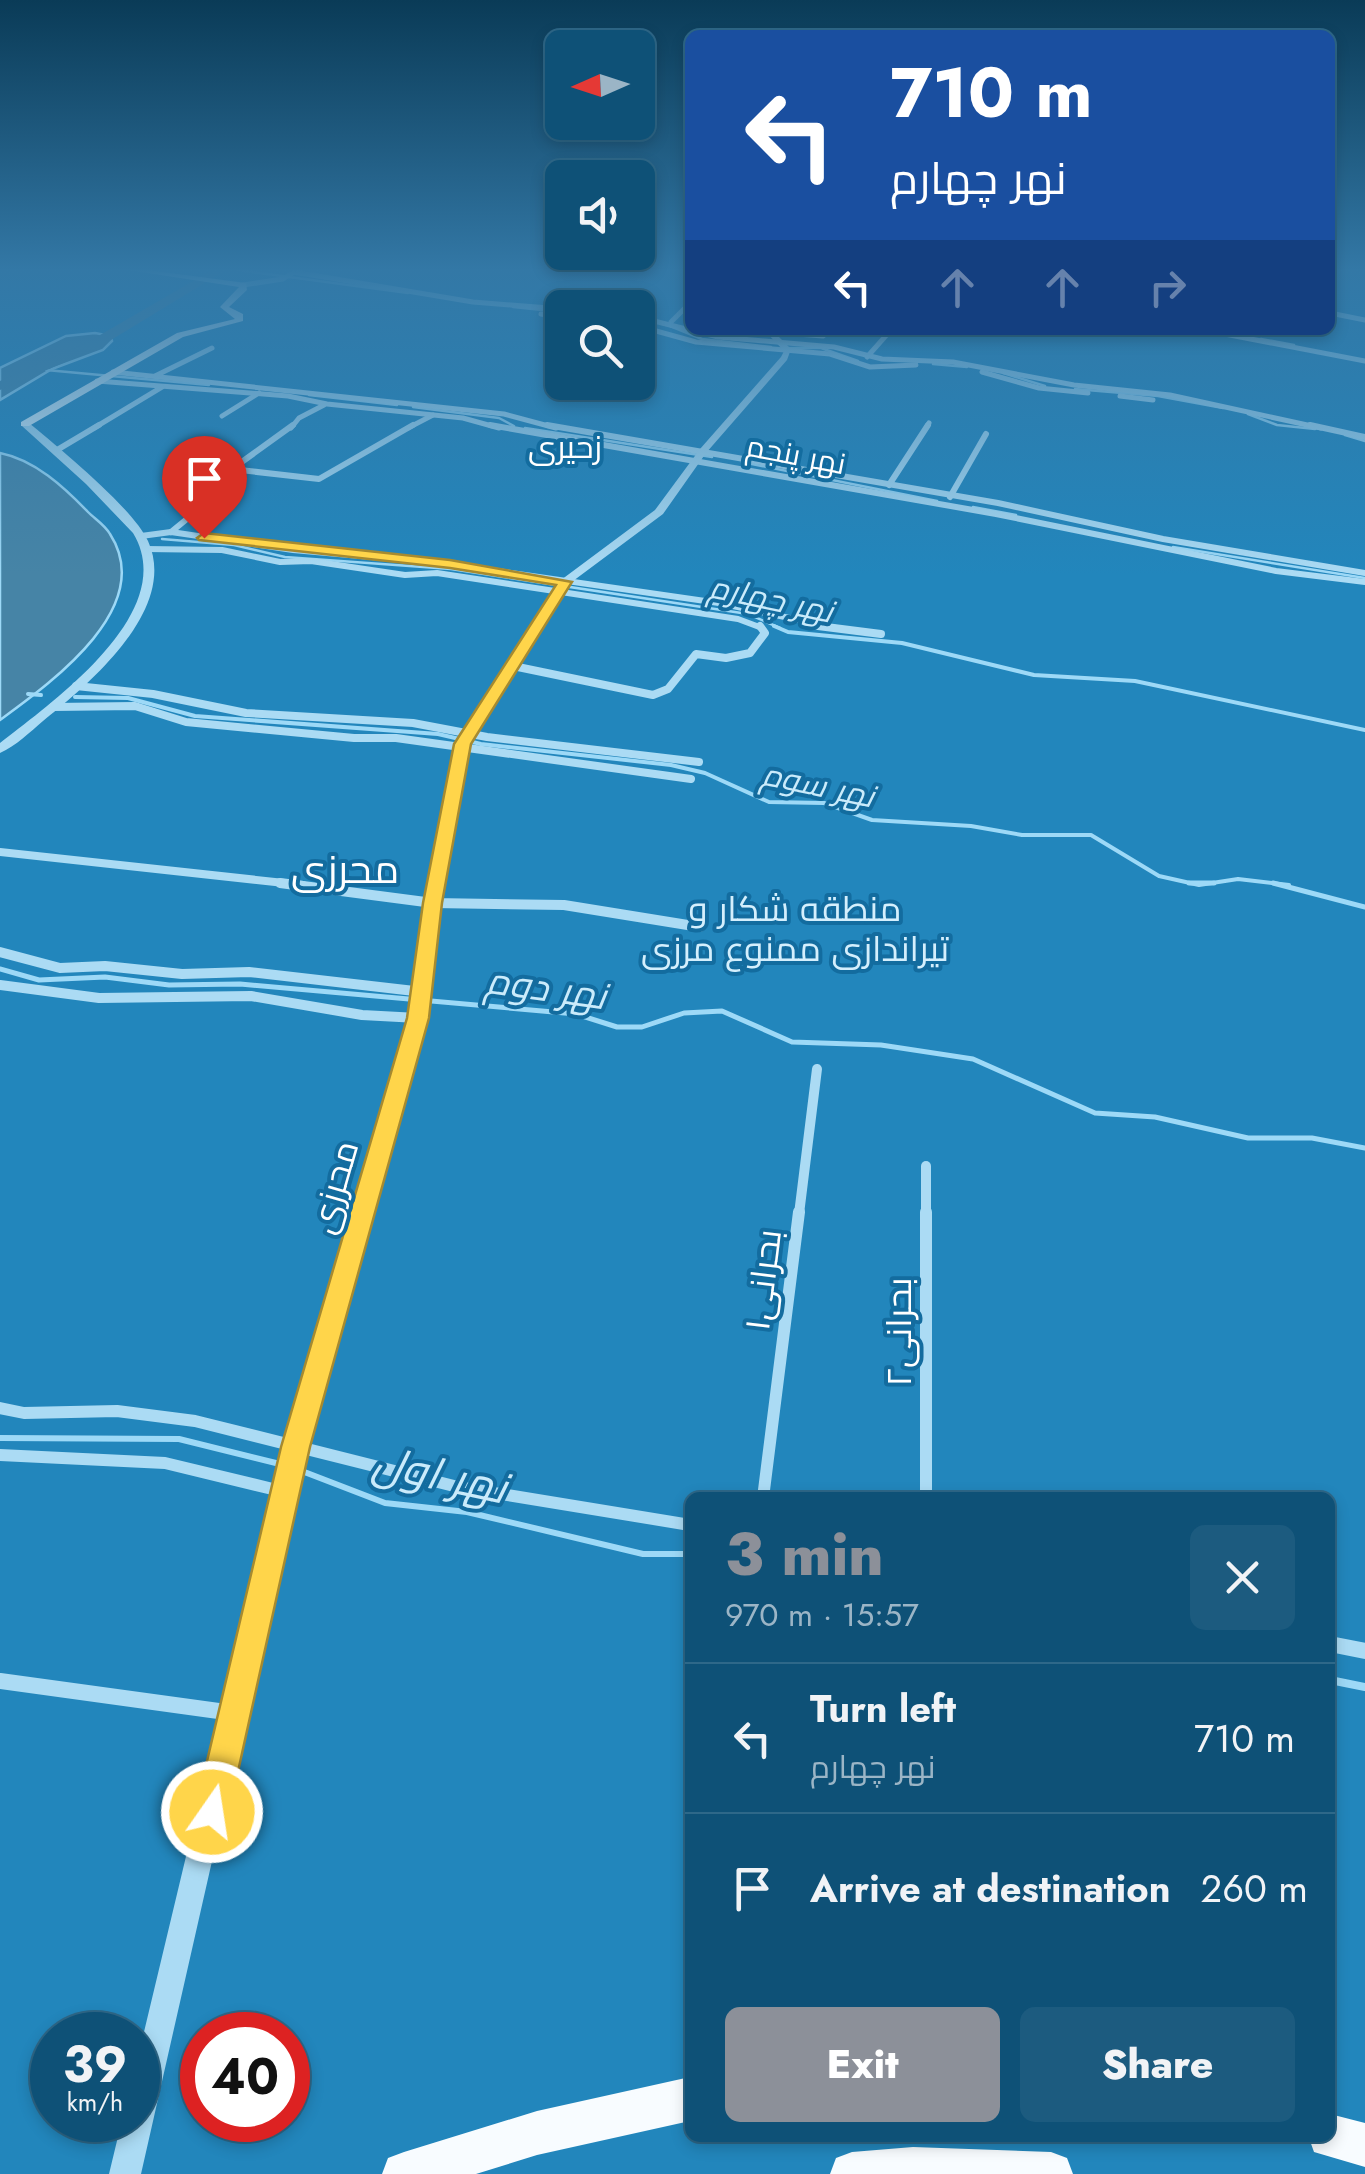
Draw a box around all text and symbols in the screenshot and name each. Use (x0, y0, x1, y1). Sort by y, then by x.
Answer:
north arrow (545, 30, 655, 140)
map controls (545, 30, 655, 400)
text: 710 m (890, 42, 1093, 143)
icon: left (725, 70, 855, 200)
text: نهر چهارم (890, 146, 1067, 211)
button: sound (545, 160, 655, 270)
icon: left (825, 260, 880, 315)
icon: ahead (930, 260, 985, 315)
icon: ahead (1035, 260, 1090, 315)
icon: right (1140, 260, 1195, 315)
button: search (545, 290, 655, 400)
district label: زحیری (528, 424, 602, 470)
street label: نهر پنجم (743, 424, 850, 485)
pin (162, 436, 247, 539)
icon: arrive (177, 451, 232, 506)
water label: نهر چهارم (704, 563, 841, 635)
water label: نهر سوم (757, 750, 882, 820)
district label: محرزی (291, 840, 399, 898)
park label: منطقه شکار و تیراندازی ممنوع مرزی (641, 884, 949, 974)
water label: نهر دوم (481, 952, 614, 1024)
street label: محرزی (297, 1135, 371, 1239)
street label: بحرانی۱ (732, 1227, 794, 1333)
street label: بحرانی۲ (874, 1277, 924, 1387)
water label: نهر اول (367, 1429, 518, 1521)
text: 3 min (725, 1511, 884, 1598)
button: close (1190, 1525, 1295, 1630)
text: 970 m · 15:57 (725, 1592, 919, 1638)
text: Turn left (810, 1681, 956, 1736)
icon: left (725, 1711, 780, 1766)
text: 710 m (1194, 1711, 1295, 1766)
text: نهر چهارم (810, 1744, 936, 1790)
position arrow (160, 1760, 264, 1864)
icon: arrive (725, 1861, 780, 1916)
text: Arrive at destination (810, 1861, 1171, 1916)
text: 260 m (1201, 1861, 1308, 1916)
button: Exit (725, 2007, 1000, 2122)
button: Share (1020, 2007, 1295, 2122)
speed limit sign: 40 (180, 2012, 310, 2142)
text: 39 (63, 2028, 127, 2101)
text: km/h (67, 2084, 123, 2120)

